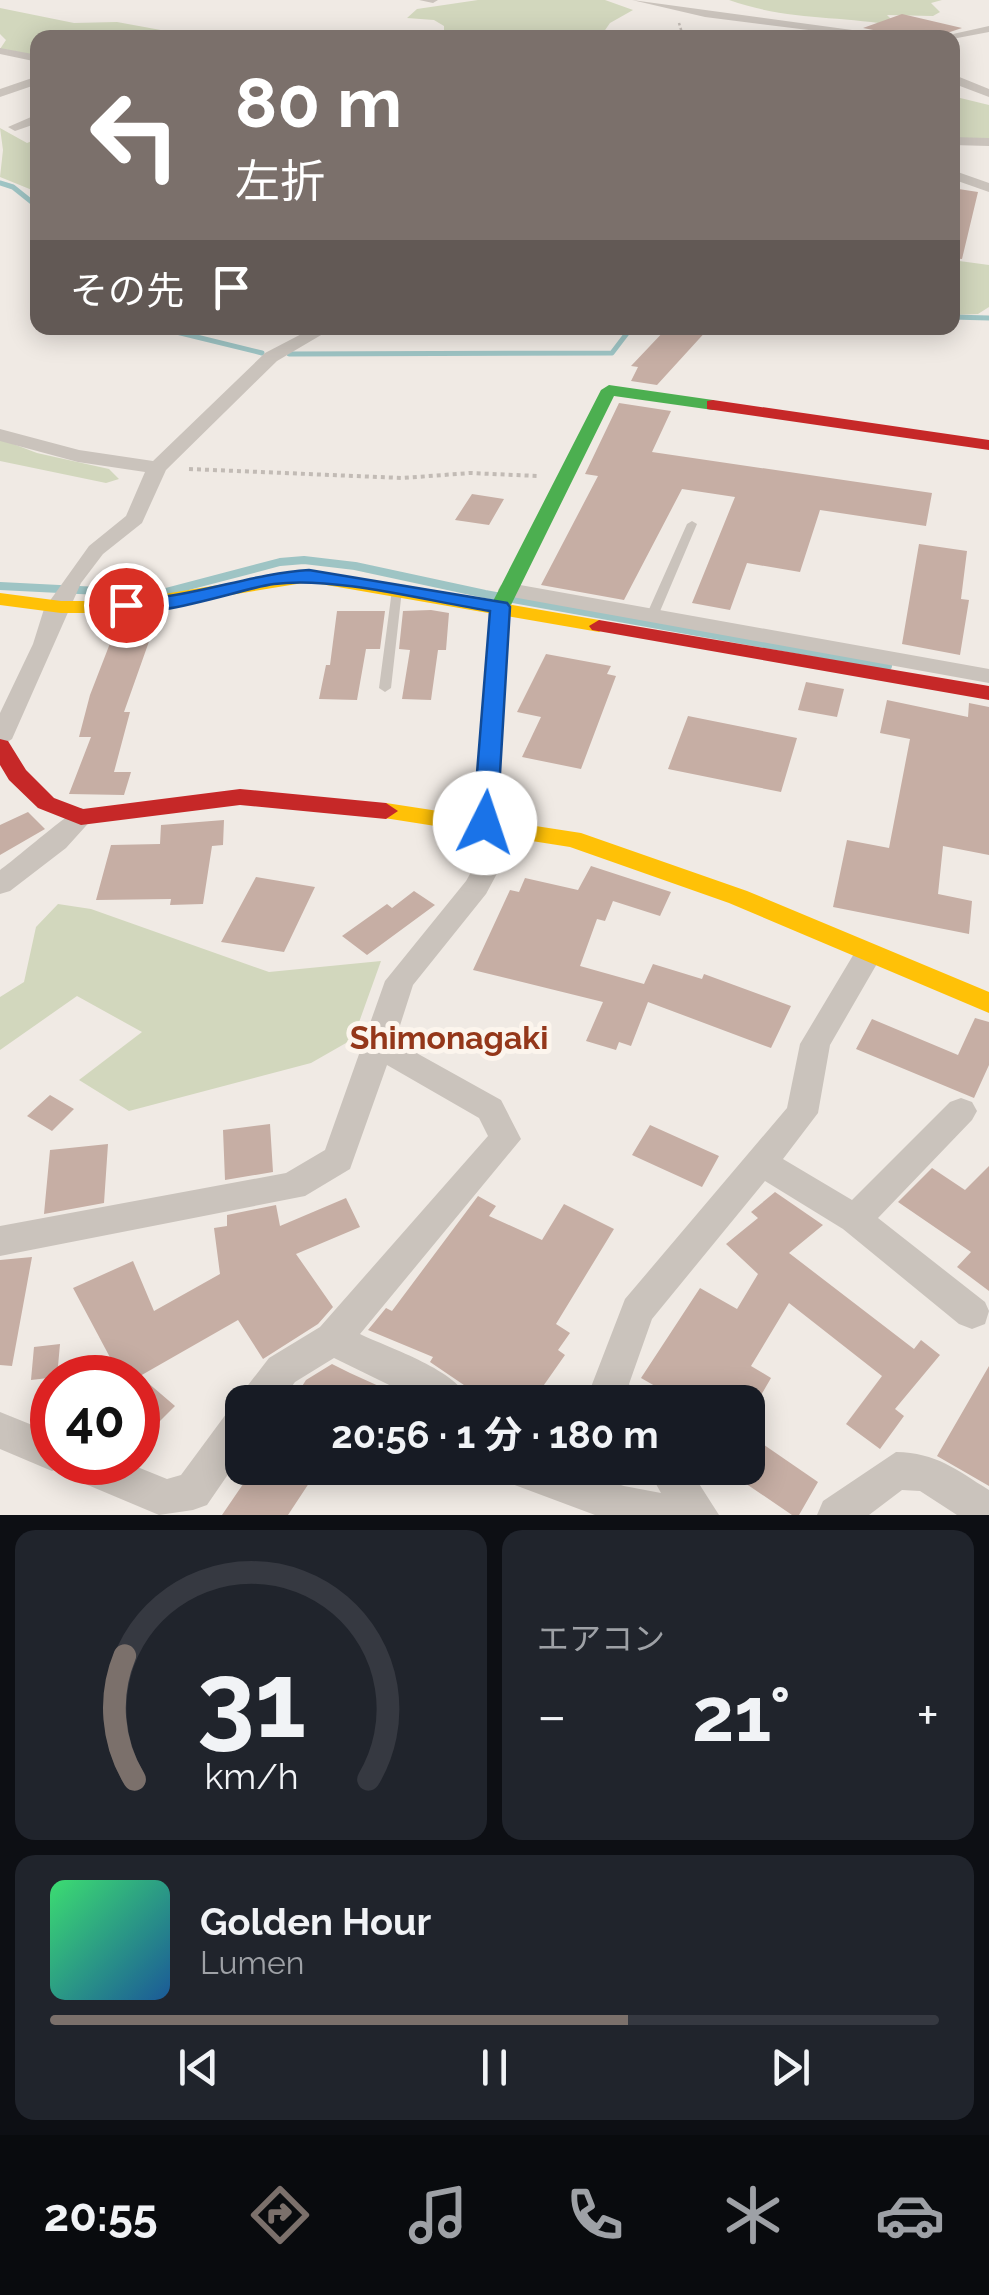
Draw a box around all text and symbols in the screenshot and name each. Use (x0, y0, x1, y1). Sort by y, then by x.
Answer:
text: 80 m (235, 61, 402, 143)
icon: left (70, 70, 200, 200)
text: 左折 (235, 155, 325, 208)
icon: arrive (204, 260, 259, 315)
text: その先 (70, 268, 184, 313)
pin (84, 563, 169, 648)
icon: arrive (99, 578, 154, 633)
position arrow (433, 771, 537, 875)
district label: Shimonagaki (350, 1019, 548, 1056)
speed limit sign: 40 (30, 1355, 160, 1485)
text: 20:56 · 1 分 · 180 m (331, 1412, 659, 1457)
text: エアコン (537, 1620, 665, 1657)
text: 31 (196, 1639, 306, 1761)
text: 21° (692, 1670, 791, 1759)
text: − (537, 1683, 567, 1748)
text: + (916, 1683, 939, 1748)
text: km/h (204, 1755, 298, 1797)
text: Golden Hour (200, 1899, 431, 1944)
text: Lumen (200, 1944, 304, 1981)
icon: previous (171, 2040, 226, 2095)
icon: pause (467, 2040, 522, 2095)
icon: next (763, 2040, 818, 2095)
icon: directions (245, 2180, 315, 2250)
icon: music (403, 2180, 473, 2250)
icon: phone (560, 2180, 630, 2250)
icon: climate (718, 2180, 788, 2250)
icon: car (875, 2180, 945, 2250)
text: 20:55 (44, 2189, 158, 2242)

